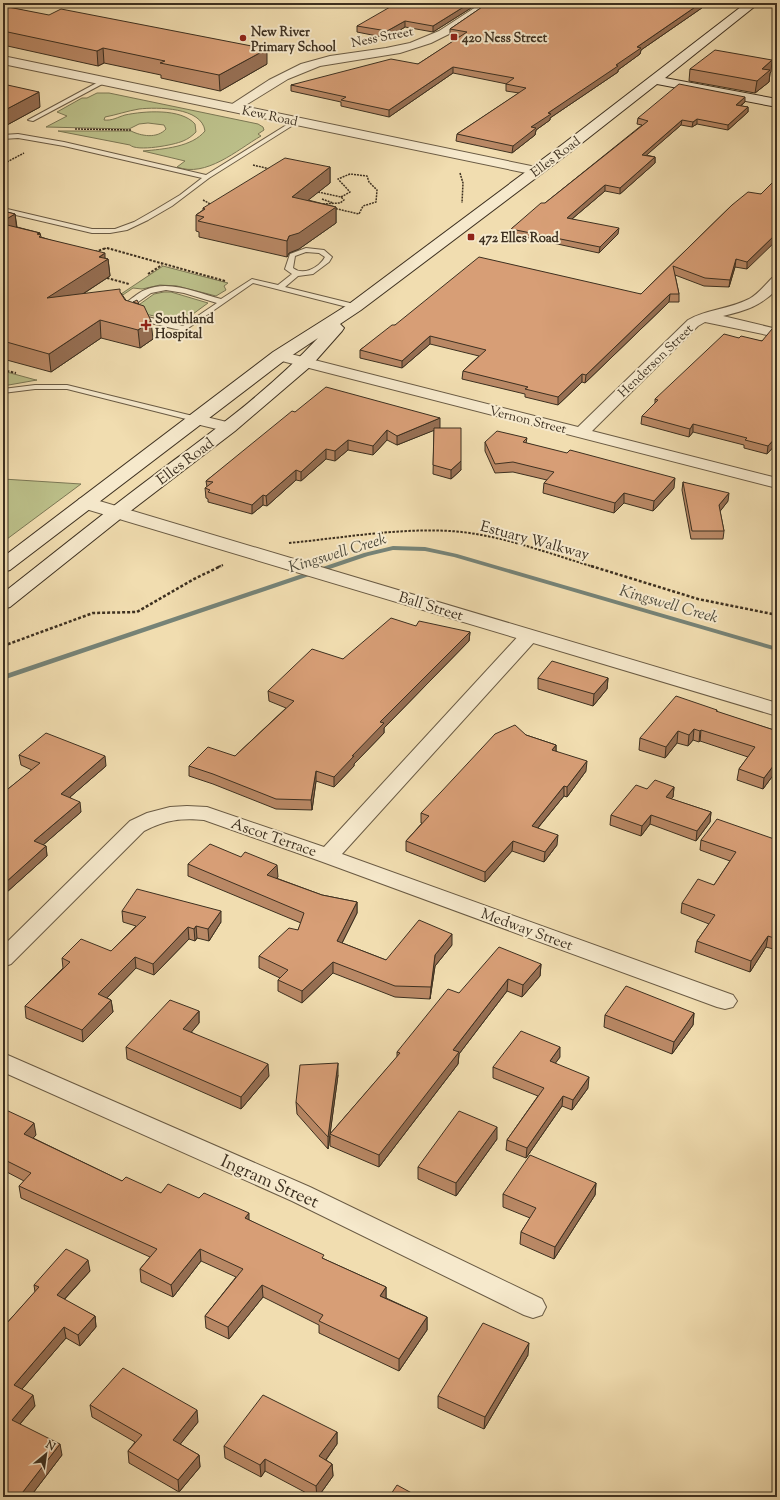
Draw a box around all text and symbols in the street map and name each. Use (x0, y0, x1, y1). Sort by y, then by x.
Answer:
street label: Ness Street (350, 23, 415, 53)
place label: New River Primary School (251, 24, 337, 57)
place label: 420 Ness Street (461, 30, 548, 48)
marker: 420 Ness Street (449, 32, 459, 42)
marker: New River Primary School (238, 33, 248, 43)
street label: Kew Road (240, 102, 300, 132)
street label: Elles Road (528, 133, 585, 182)
place label: 472 Elles Road (478, 230, 560, 248)
marker: 472 Elles Road (466, 232, 476, 242)
place label: Southland Hospital (155, 311, 215, 344)
marker: Southland Hospital (140, 319, 152, 331)
street label: Henderson Street (615, 320, 698, 402)
street label: Vernon Street (487, 403, 568, 439)
street label: Elles Road (153, 433, 219, 491)
street label: Estuary Walkway (478, 517, 592, 566)
water label: Kingswell Creek (286, 529, 390, 580)
water label: Kingswell Creek (616, 580, 720, 630)
street label: Ball Street (396, 588, 466, 627)
street label: Ascot Terrace (228, 814, 319, 863)
street label: Medway Street (478, 904, 575, 957)
street label: Ingram Street (216, 1150, 323, 1216)
north arrow (26, 1434, 66, 1474)
text: N (42, 1437, 58, 1455)

